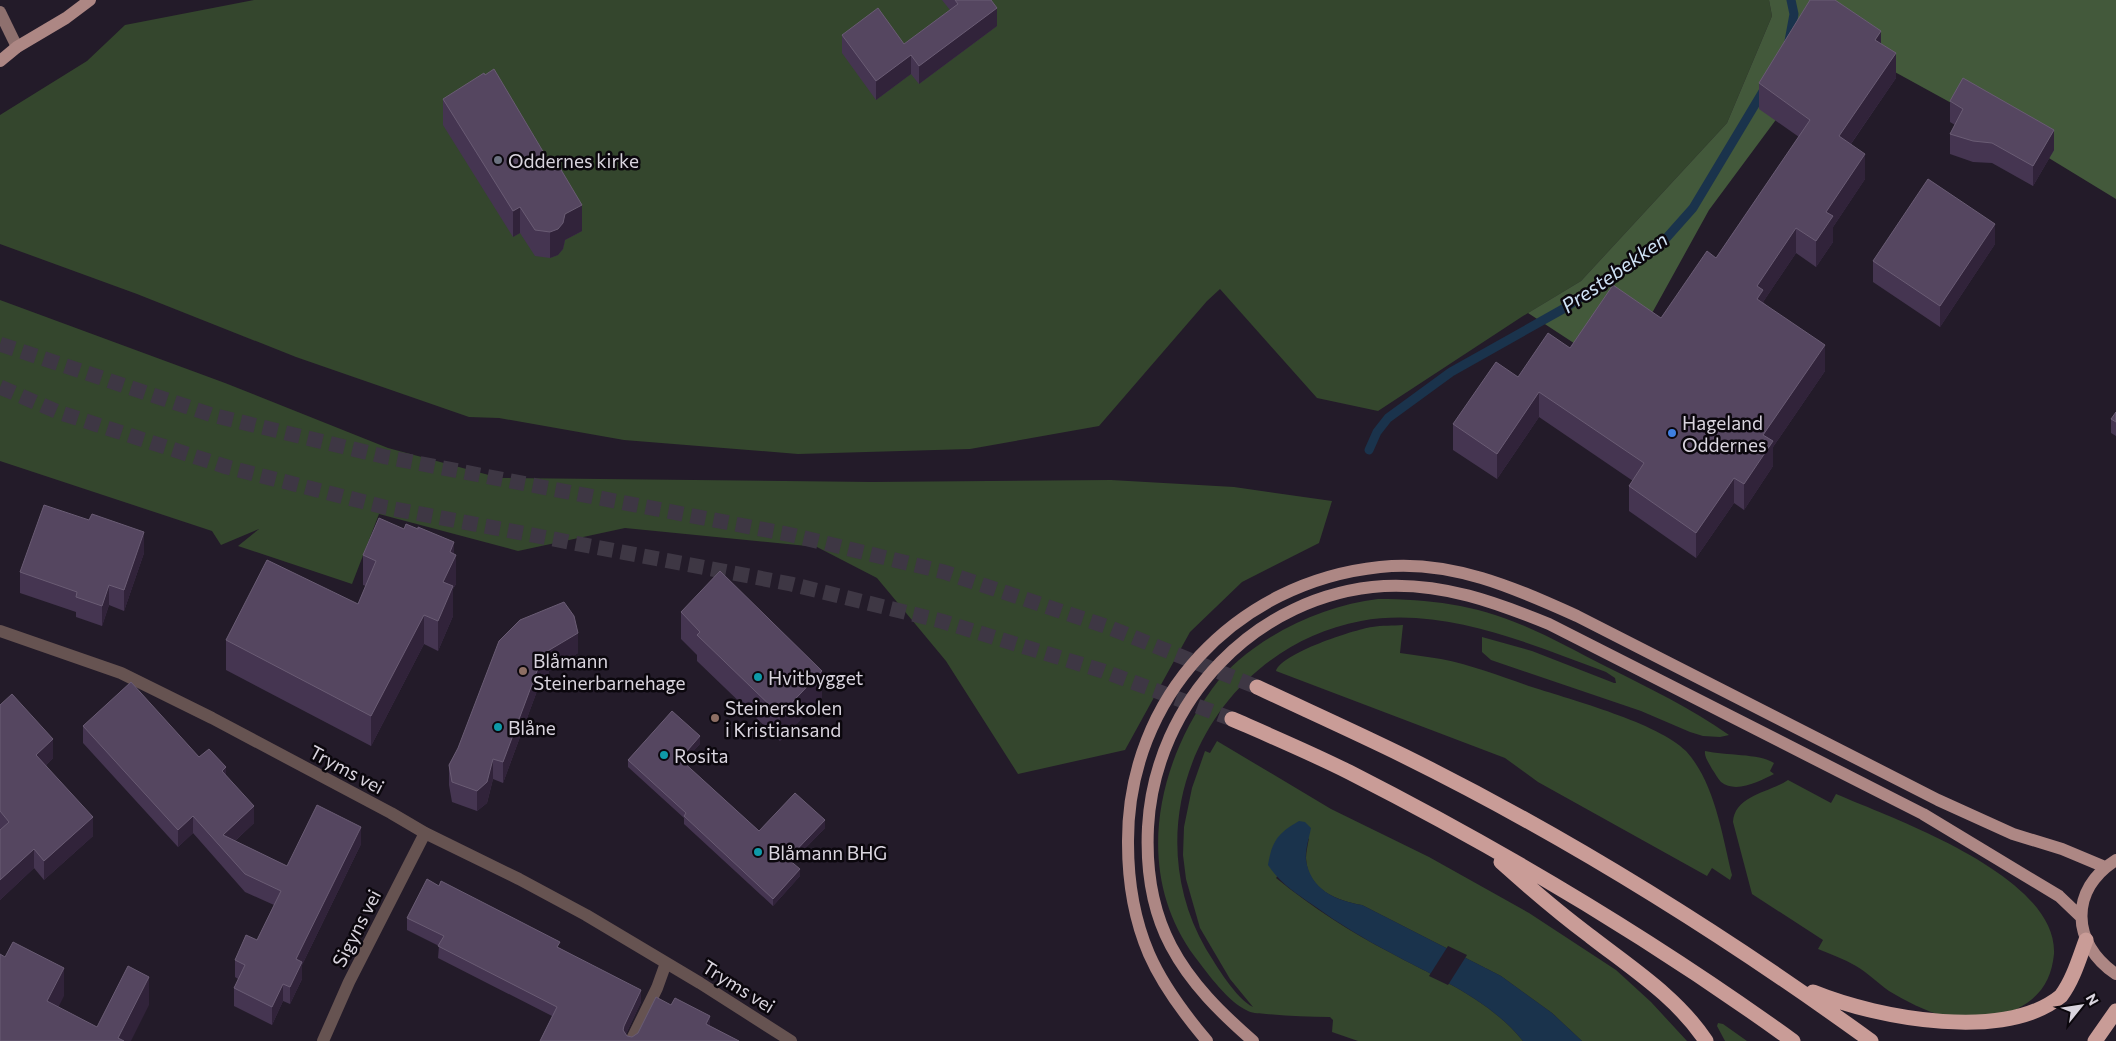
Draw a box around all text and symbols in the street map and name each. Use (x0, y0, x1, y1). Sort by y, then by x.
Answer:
place label: Oddernes kirke (508, 149, 639, 172)
marker: Oddernes kirke (492, 154, 504, 166)
water label: Prestebekken (1556, 227, 1672, 317)
place label: Hageland Oddernes (1682, 411, 1767, 456)
marker: Hageland Oddernes (1666, 427, 1678, 439)
place label: Blåmann Steinerbarnehage (533, 649, 686, 694)
marker: Blåmann Steinerbarnehage (517, 665, 529, 677)
place label: Hvitbygget (768, 666, 864, 689)
marker: Hvitbygget (752, 671, 764, 683)
place label: Steinerskolen i Kristiansand (725, 696, 842, 741)
marker: Steinerskolen i Kristiansand (709, 712, 721, 724)
place label: Blåne (508, 716, 556, 739)
marker: Blåne (492, 721, 504, 733)
street label: Tryms vei (306, 740, 388, 798)
place label: Rosita (674, 744, 729, 767)
marker: Rosita (658, 749, 670, 761)
place label: Blåmann BHG (768, 841, 887, 864)
marker: Blåmann BHG (752, 846, 764, 858)
street label: Sigyns vei (327, 886, 385, 970)
street label: Tryms vei (698, 955, 780, 1017)
north arrow (2056, 981, 2106, 1031)
text: N (2083, 990, 2103, 1008)

